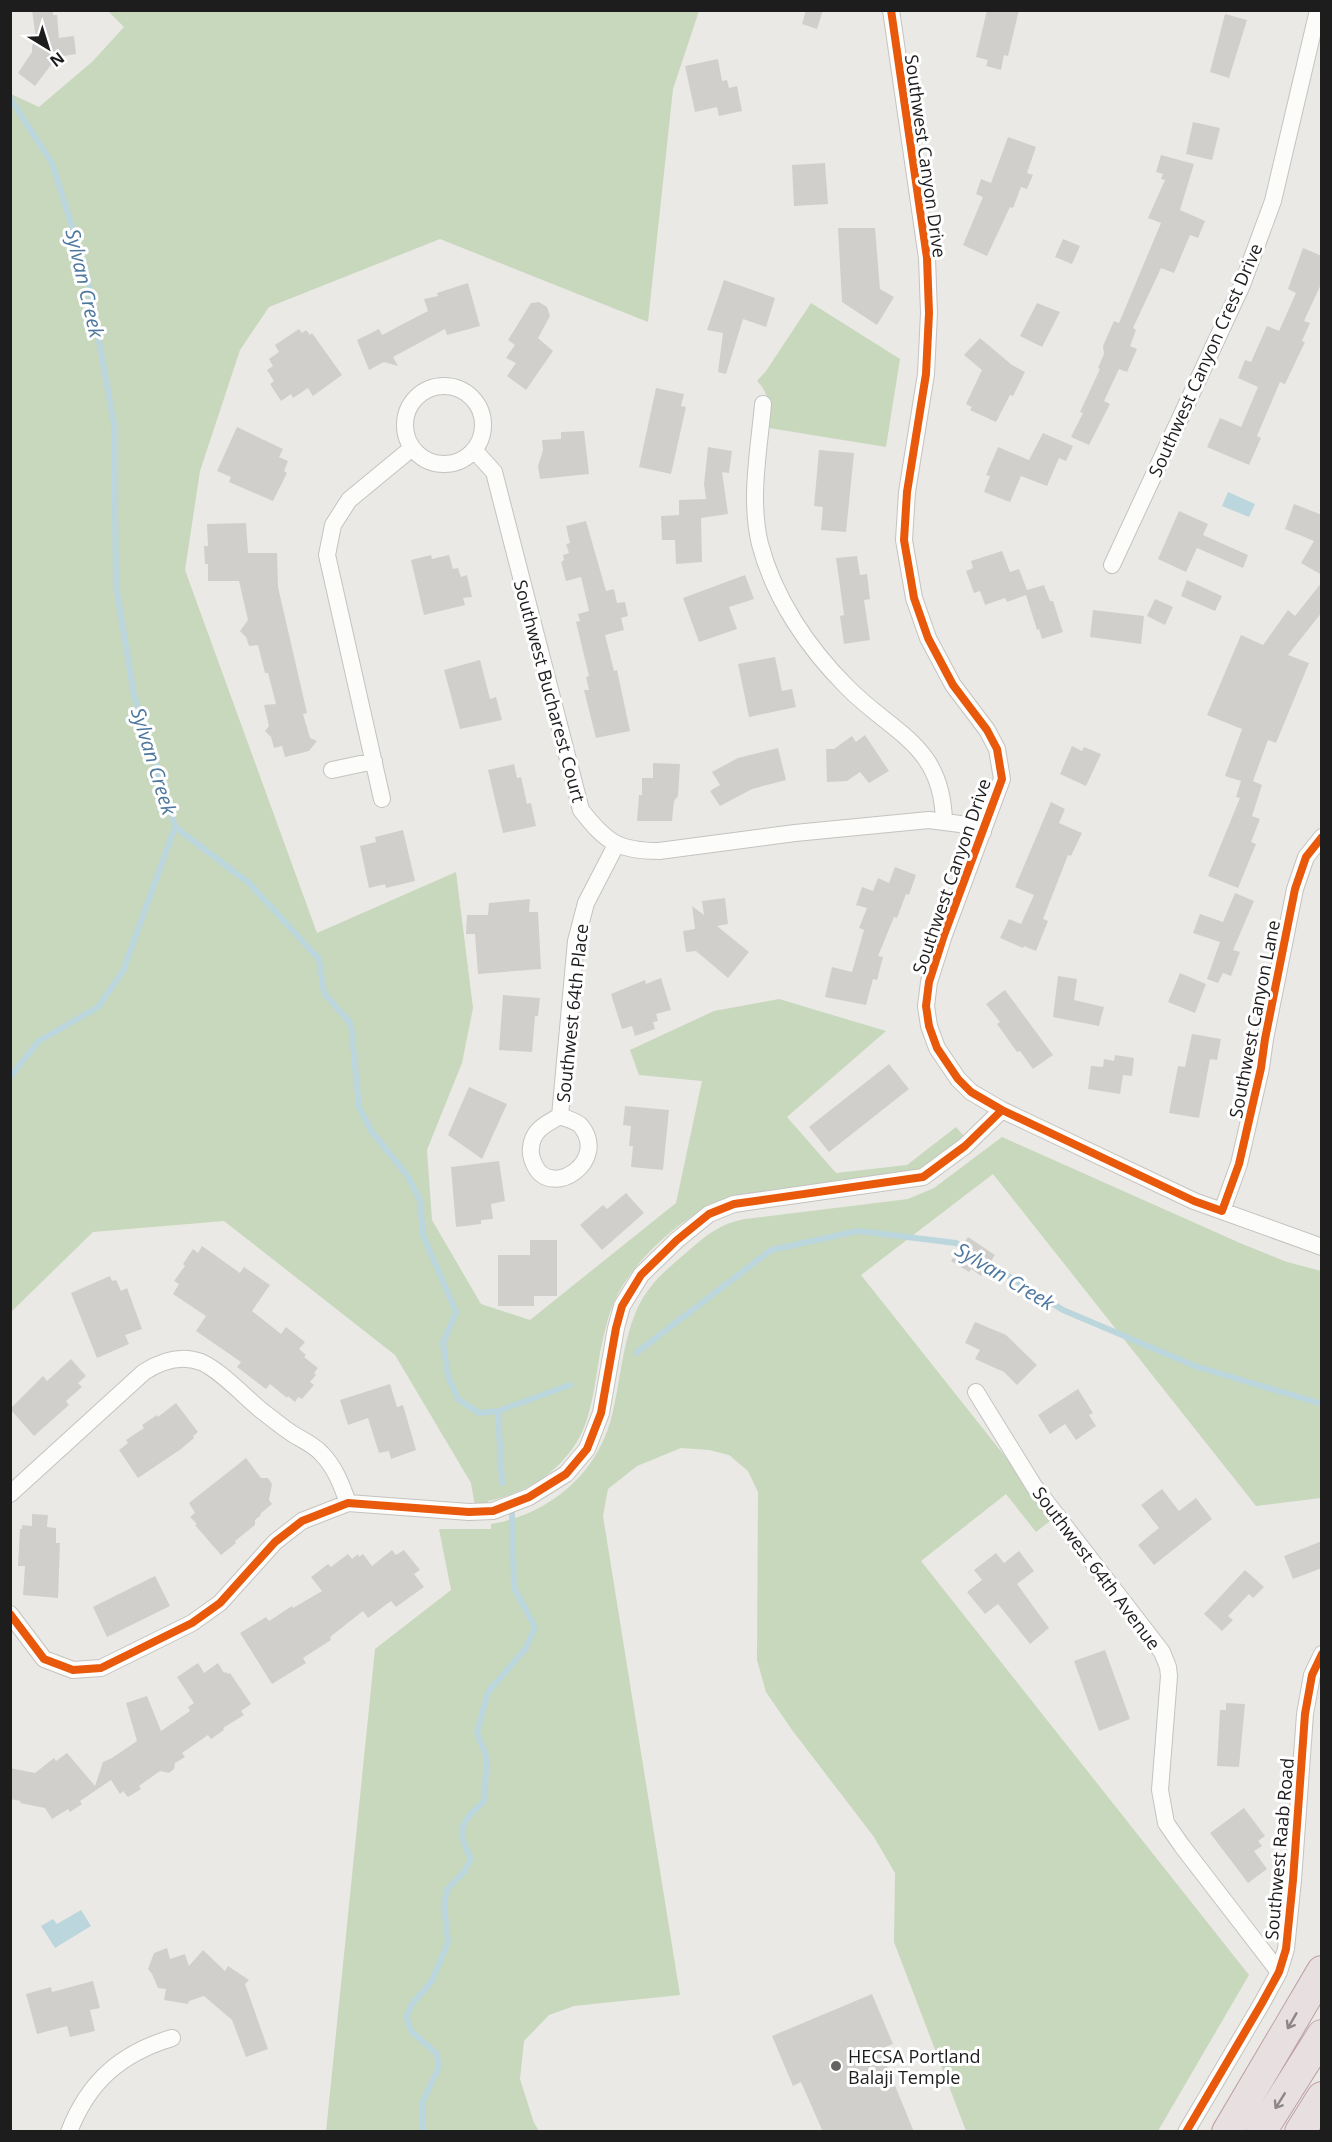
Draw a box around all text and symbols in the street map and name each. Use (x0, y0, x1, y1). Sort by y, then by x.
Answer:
north arrow (18, 18, 78, 78)
text: N (45, 47, 69, 72)
street label: Southwest Canyon Drive (900, 53, 952, 259)
water label: Sylvan Creek (59, 226, 111, 341)
street label: Southwest Canyon Crest Drive (1143, 239, 1267, 481)
street label: Southwest Bucharest Court (509, 577, 591, 805)
water label: Sylvan Creek (125, 704, 183, 819)
street label: Southwest Canyon Drive (906, 775, 996, 977)
street label: Southwest Canyon Lane (1223, 918, 1285, 1120)
street label: Southwest 64th Place (551, 922, 593, 1104)
water label: Sylvan Creek (951, 1236, 1061, 1317)
street label: Southwest 64th Avenue (1028, 1482, 1166, 1654)
street label: Southwest Raab Road (1259, 1757, 1299, 1941)
one-way arrow (1286, 2012, 1298, 2029)
place label: HECSA Portland Balaji Temple (848, 2044, 981, 2089)
marker: HECSA Portland Balaji Temple (829, 2059, 843, 2073)
one-way arrow (1274, 2092, 1286, 2109)

